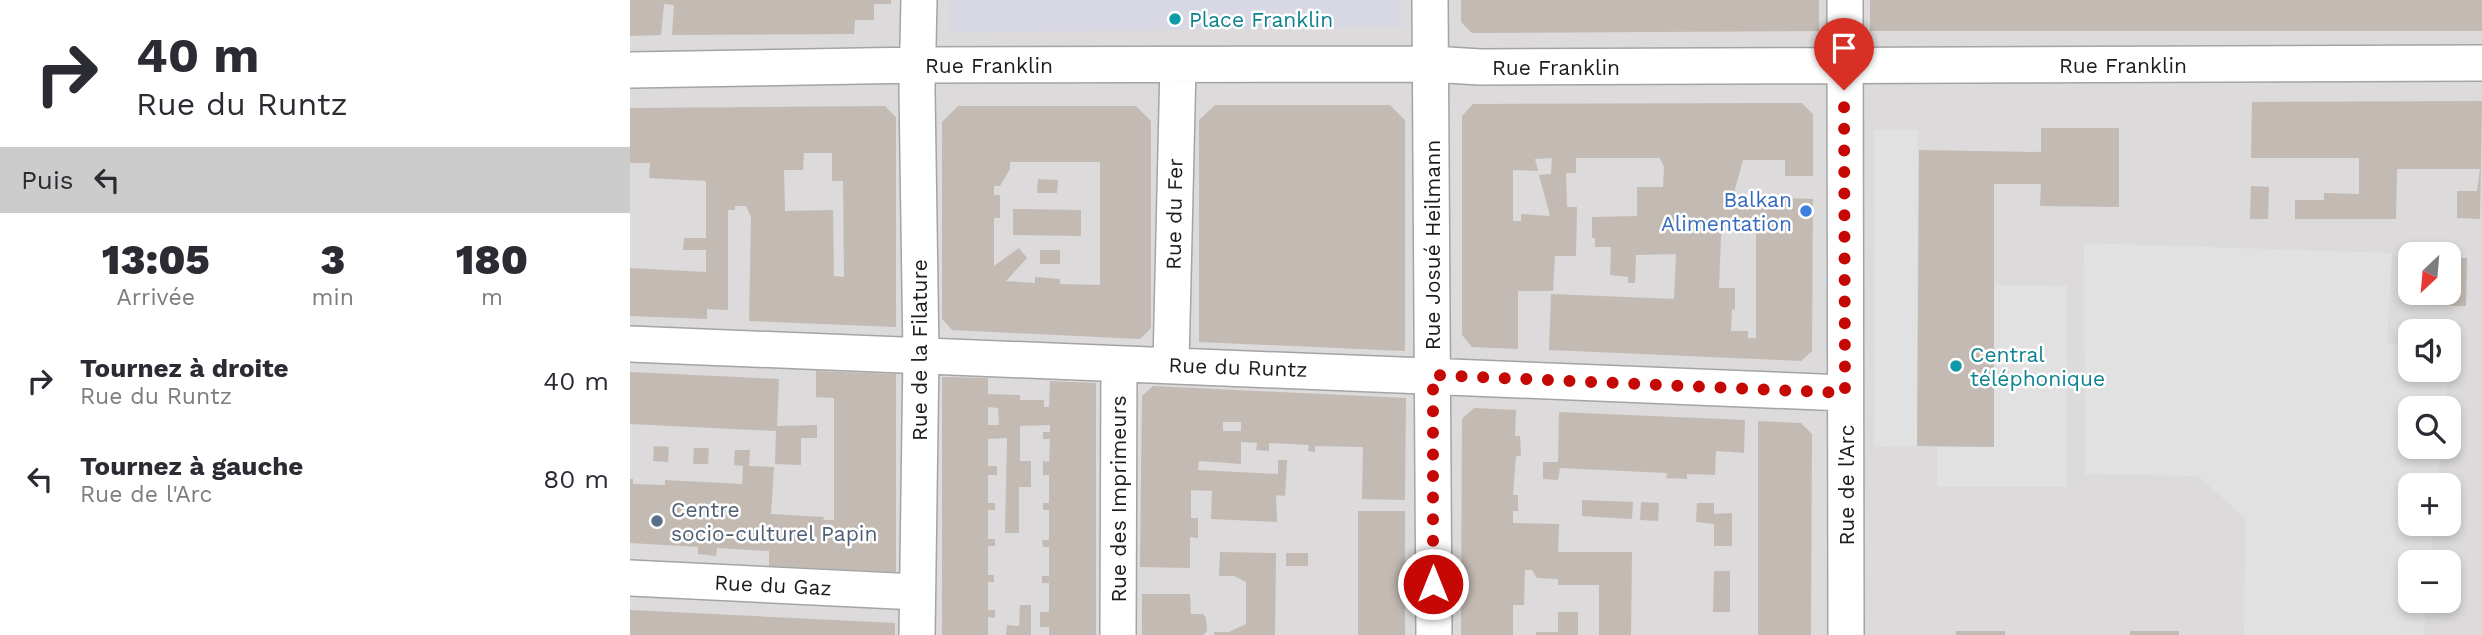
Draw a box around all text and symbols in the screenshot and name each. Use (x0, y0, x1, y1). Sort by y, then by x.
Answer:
place label: Place Franklin (1189, 7, 1333, 32)
marker: Place Franklin (1167, 11, 1183, 27)
pin (1814, 18, 1874, 90)
text: 40 m (136, 26, 259, 84)
icon: right (21, 28, 112, 119)
icon: arrive (1825, 29, 1863, 67)
street label: Rue Franklin (925, 53, 1053, 78)
street label: Rue Franklin (2059, 53, 2187, 78)
street label: Rue Franklin (1492, 55, 1620, 80)
text: Rue du Runtz (136, 85, 348, 123)
street label: Rue Josué Heilmann (1420, 140, 1445, 350)
street label: Rue du Fer (1161, 158, 1187, 270)
icon: left (88, 161, 126, 199)
text: Puis (21, 165, 74, 195)
place label: Balkan Alimentation (1661, 187, 1792, 236)
marker: Balkan Alimentation (1798, 203, 1814, 219)
text: 13:05 (102, 235, 210, 284)
text: 3 (320, 235, 345, 284)
text: 180 (456, 235, 528, 284)
north arrow (2398, 242, 2460, 304)
map controls (2398, 242, 2461, 613)
street label: Rue de la Filature (907, 259, 932, 441)
text: Arrivée (117, 284, 195, 311)
text: min (312, 284, 354, 311)
text: m (481, 284, 503, 311)
button: sound (2398, 319, 2461, 382)
place label: Central téléphonique (1970, 342, 2105, 391)
street label: Rue du Runtz (1168, 352, 1308, 382)
text: Tournez à droite (80, 353, 289, 383)
marker: Central téléphonique (1948, 358, 1964, 374)
icon: right (21, 362, 59, 400)
text: 40 m (543, 366, 609, 396)
text: Rue du Runtz (80, 383, 232, 410)
street label: Rue des Imprimeurs (1106, 395, 1131, 603)
button: search (2398, 396, 2461, 459)
street label: Rue de l'Arc (1834, 425, 1859, 545)
text: Tournez à gauche (80, 451, 303, 481)
icon: left (21, 460, 59, 498)
text: 80 m (543, 464, 609, 494)
button: + (2398, 473, 2461, 536)
text: Rue de l'Arc (80, 481, 213, 508)
place label: Centre socio-culturel Papin (671, 497, 877, 546)
marker: Centre socio-culturel Papin (649, 513, 665, 529)
position arrow (1396, 547, 1470, 621)
button: − (2398, 550, 2461, 613)
street label: Rue du Gaz (714, 569, 832, 601)

